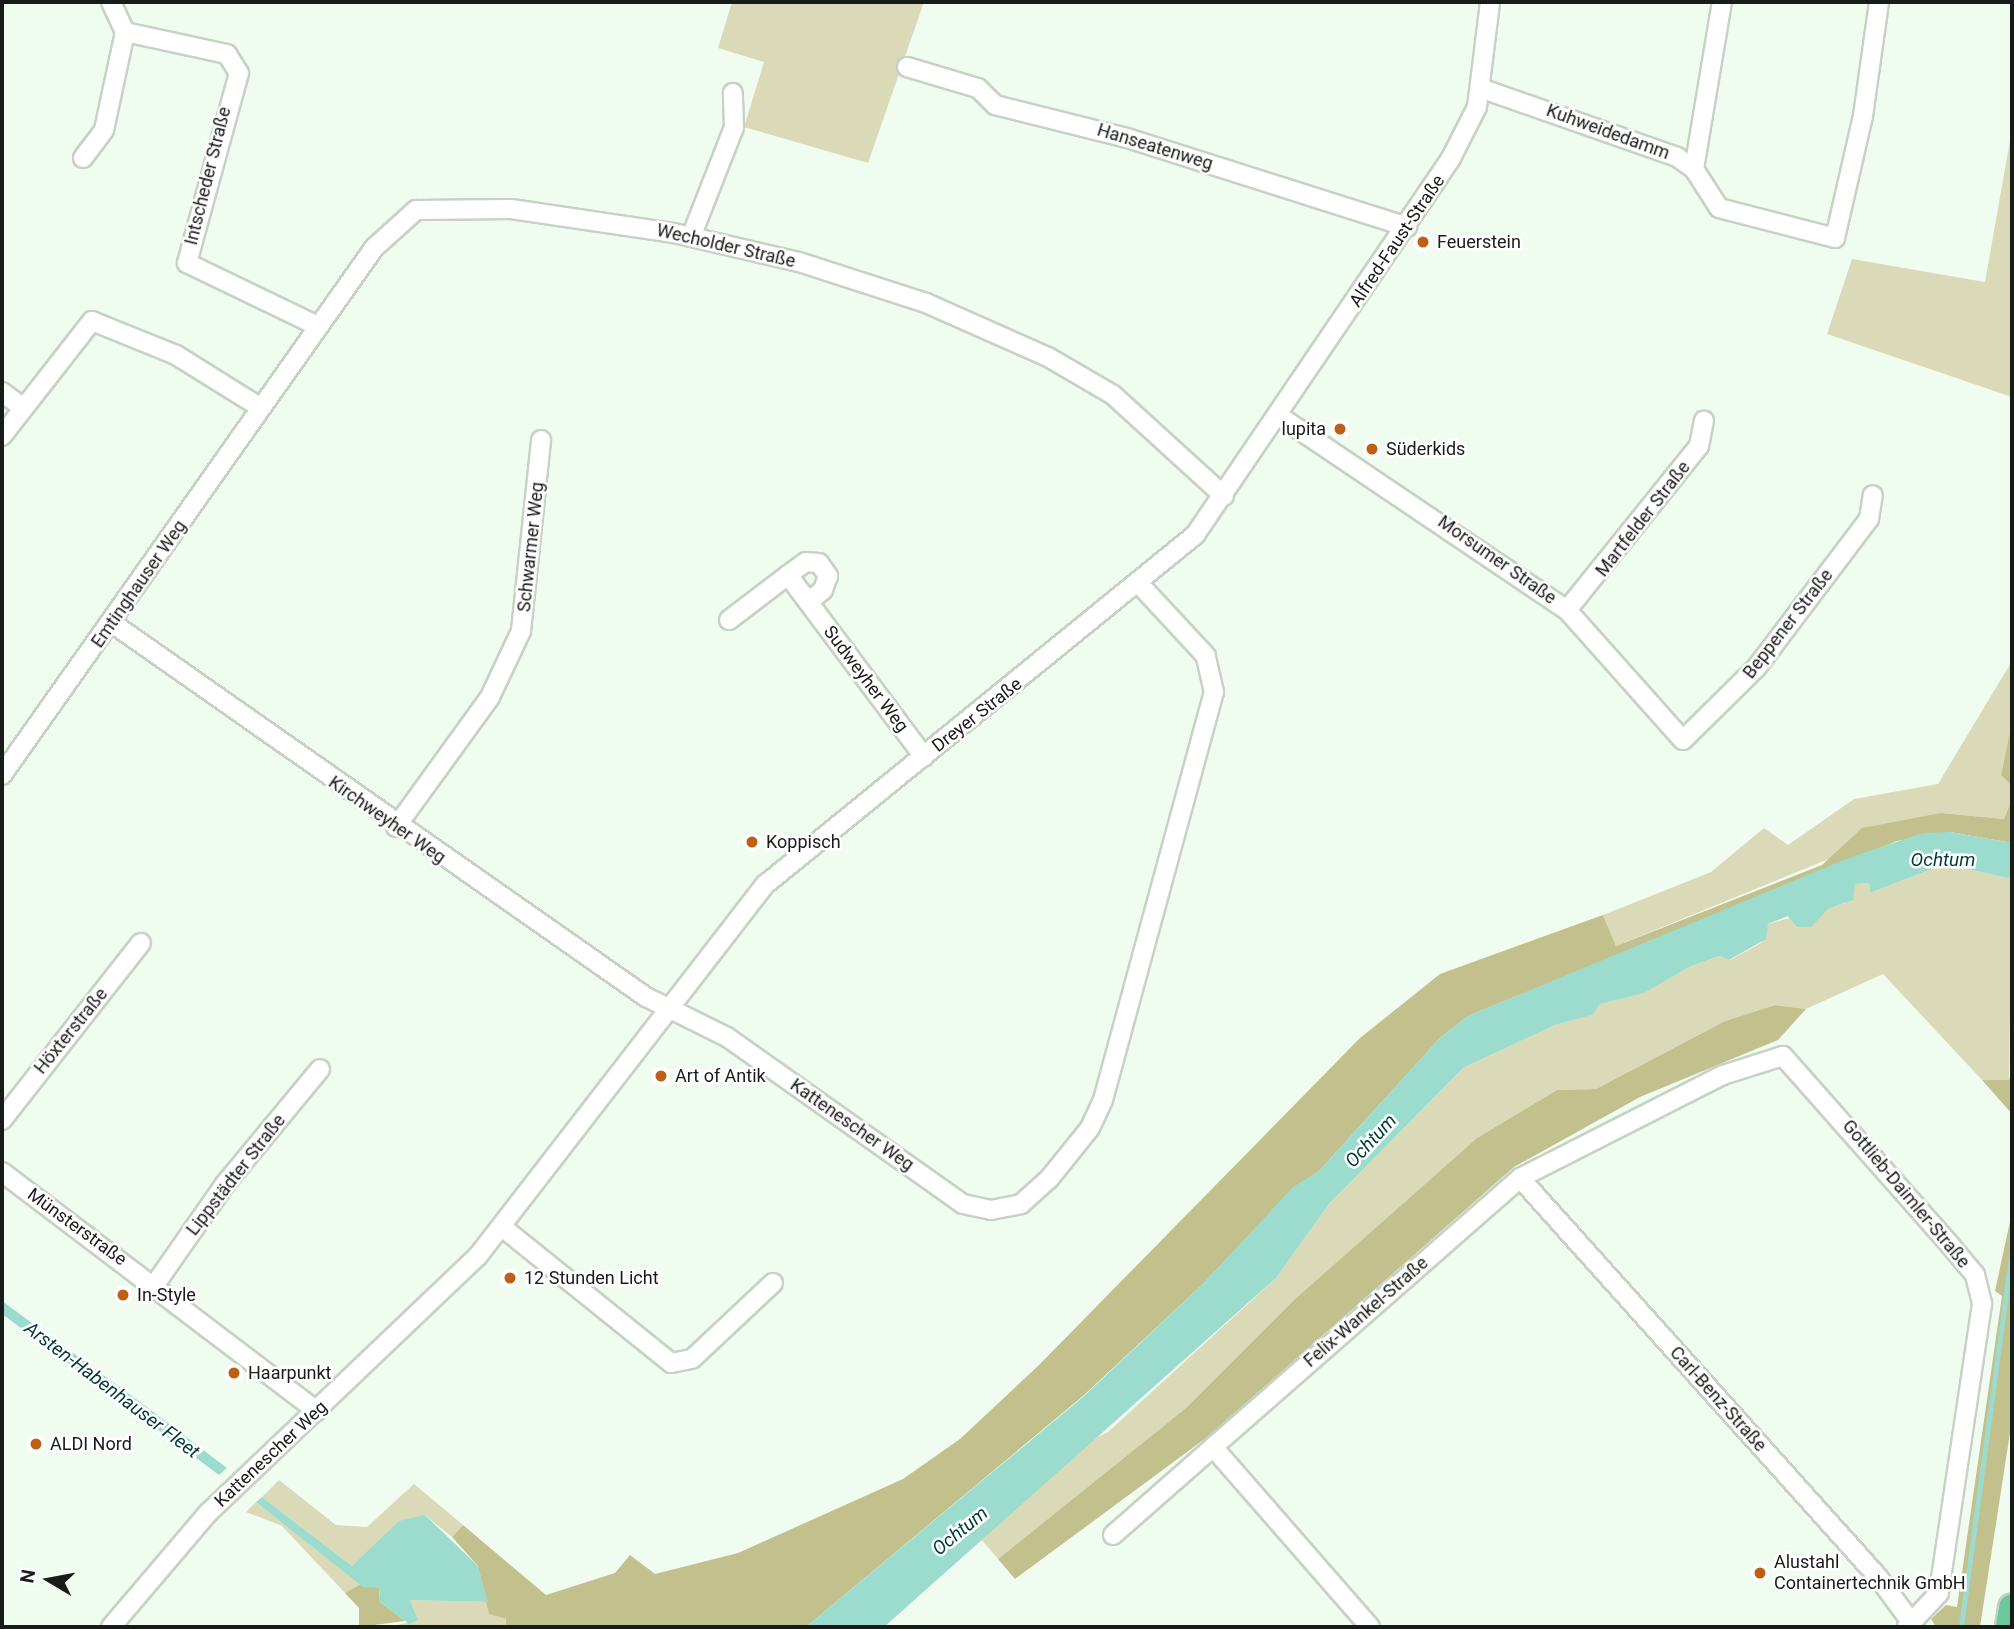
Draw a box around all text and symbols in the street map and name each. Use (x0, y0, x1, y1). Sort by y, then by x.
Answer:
street label: Kuhweidedamm (1543, 100, 1673, 164)
street label: Intscheder Straße (180, 105, 236, 247)
street label: Hanseatenweg (1095, 119, 1215, 175)
street label: Alfred-Faust-Straße (1345, 171, 1449, 311)
street label: Wecholder Straße (654, 220, 798, 272)
place label: Feuerstein (1437, 231, 1521, 253)
marker: Feuerstein (1415, 234, 1431, 250)
place label: lupita (1282, 418, 1326, 440)
marker: lupita (1332, 421, 1348, 437)
place label: Süderkids (1386, 438, 1465, 460)
marker: Süderkids (1364, 441, 1380, 457)
street label: Martfelder Straße (1591, 457, 1695, 581)
street label: Schwarmer Weg (513, 481, 549, 613)
street label: Morsumer Straße (1434, 511, 1560, 609)
street label: Emtinghauser Weg (87, 516, 191, 652)
street label: Beppener Straße (1739, 565, 1837, 683)
street label: Sudweyher Weg (819, 622, 913, 736)
street label: Dreyer Straße (928, 673, 1026, 757)
street label: Kirchweyher Weg (324, 772, 450, 868)
place label: Koppisch (766, 831, 841, 853)
marker: Koppisch (744, 834, 760, 850)
water label: Ochtum (1911, 849, 1975, 871)
street label: Höxterstraße (30, 984, 112, 1078)
place label: Art of Antik (675, 1065, 766, 1087)
marker: Art of Antik (653, 1068, 669, 1084)
street label: Kattenescher Weg (786, 1074, 918, 1176)
street label: Lippstädter Straße (182, 1110, 290, 1240)
water label: Ochtum (1341, 1110, 1401, 1172)
street label: Gottlieb-Daimler-Straße (1838, 1116, 1974, 1272)
street label: Münsterstraße (23, 1184, 131, 1270)
street label: Felix-Wankel-Straße (1299, 1252, 1433, 1372)
place label: 12 Stunden Licht (524, 1267, 659, 1289)
marker: 12 Stunden Licht (502, 1270, 518, 1286)
place label: In-Style (137, 1284, 196, 1306)
marker: In-Style (115, 1287, 131, 1303)
water label: Arsten-Habenhauser Fleet (20, 1317, 204, 1463)
street label: Carl-Benz-Straße (1665, 1342, 1771, 1456)
place label: Haarpunkt (248, 1362, 332, 1384)
marker: Haarpunkt (226, 1365, 242, 1381)
street label: Kattenescher Weg (210, 1396, 332, 1512)
place label: ALDI Nord (50, 1433, 132, 1455)
marker: ALDI Nord (28, 1436, 44, 1452)
water label: Ochtum (928, 1502, 992, 1560)
north arrow (14, 1545, 84, 1615)
place label: Alustahl Containertechnik GmbH (1774, 1552, 1966, 1594)
marker: Alustahl Containertechnik GmbH (1752, 1565, 1768, 1581)
text: N (15, 1568, 40, 1585)

